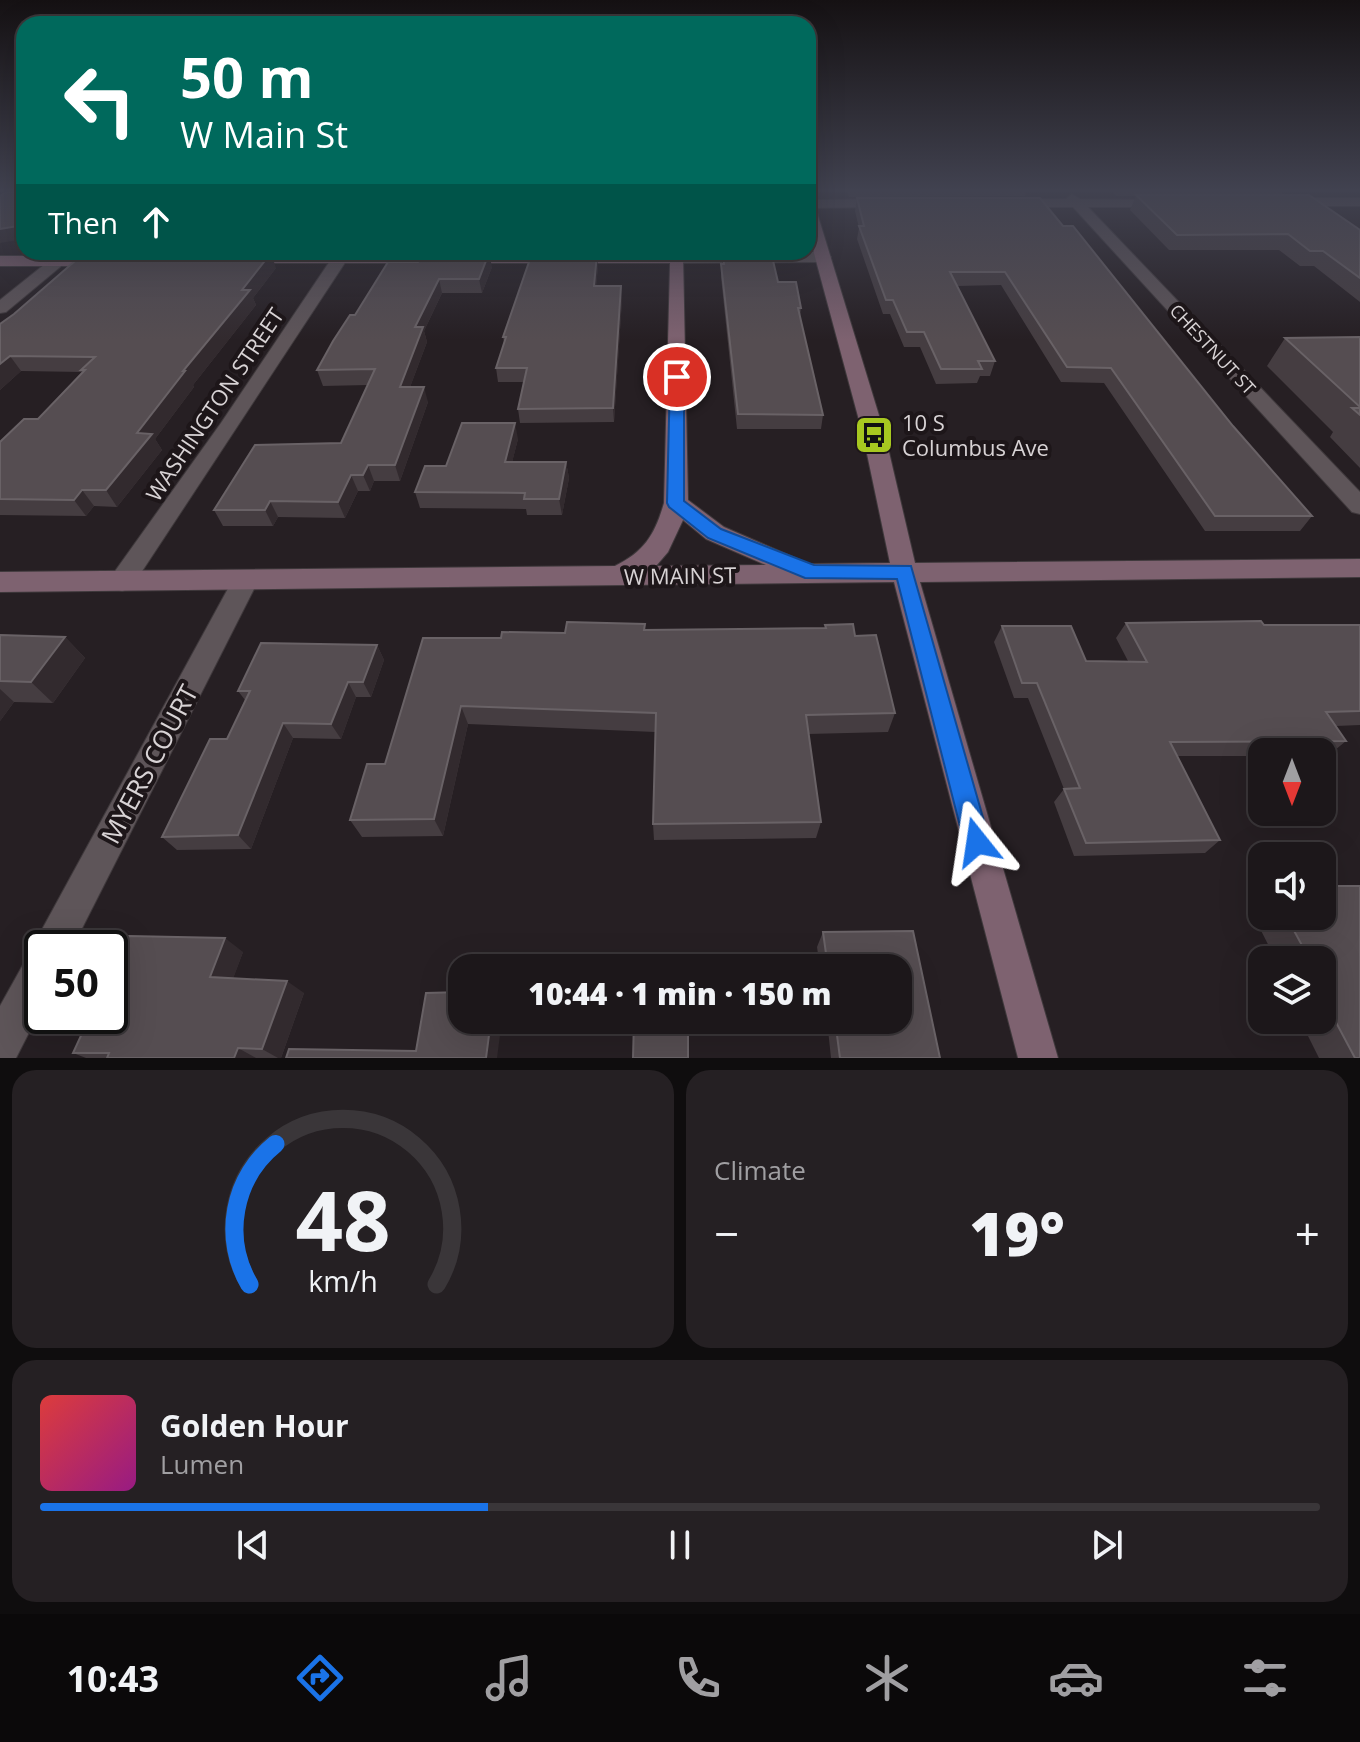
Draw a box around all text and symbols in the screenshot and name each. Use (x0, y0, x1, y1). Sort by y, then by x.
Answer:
text: 50 m (180, 38, 314, 114)
icon: left (48, 48, 152, 152)
text: W Main St (180, 110, 348, 159)
icon: ahead (134, 200, 178, 244)
text: Then (48, 202, 118, 243)
street label: CHESTNUT ST (1165, 299, 1261, 399)
street label: WASHINGTON STREET (138, 301, 290, 507)
pin (643, 343, 711, 411)
icon: arrive (655, 355, 699, 399)
place label: 10 S Columbus Ave (902, 407, 1049, 462)
bus stop icon: 10 S Columbus Ave (853, 414, 895, 456)
street label: W MAIN ST (624, 559, 736, 591)
street label: MYERS COURT (92, 678, 206, 850)
north arrow (1248, 738, 1336, 826)
map controls (1248, 738, 1336, 1034)
position arrow (935, 800, 1019, 884)
button: sound (1248, 842, 1336, 930)
speed limit sign: 50 (24, 930, 128, 1034)
button: layers (1248, 946, 1336, 1034)
text: 10:44 · 1 min · 150 m (528, 973, 832, 1014)
text: Climate (714, 1152, 806, 1188)
text: 48 (295, 1162, 391, 1275)
text: 19° (969, 1192, 1065, 1274)
text: − (714, 1203, 739, 1263)
text: + (1295, 1203, 1320, 1263)
text: km/h (308, 1261, 378, 1300)
text: Golden Hour (160, 1405, 349, 1446)
text: Lumen (160, 1446, 244, 1482)
icon: previous (231, 1523, 275, 1567)
icon: pause (658, 1523, 702, 1567)
icon: next (1085, 1523, 1129, 1567)
icon: directions (292, 1650, 348, 1706)
icon: music (481, 1650, 537, 1706)
icon: phone (670, 1650, 726, 1706)
icon: climate (859, 1650, 915, 1706)
icon: car (1048, 1650, 1104, 1706)
icon: filters (1237, 1650, 1293, 1706)
text: 10:43 (67, 1654, 159, 1703)

